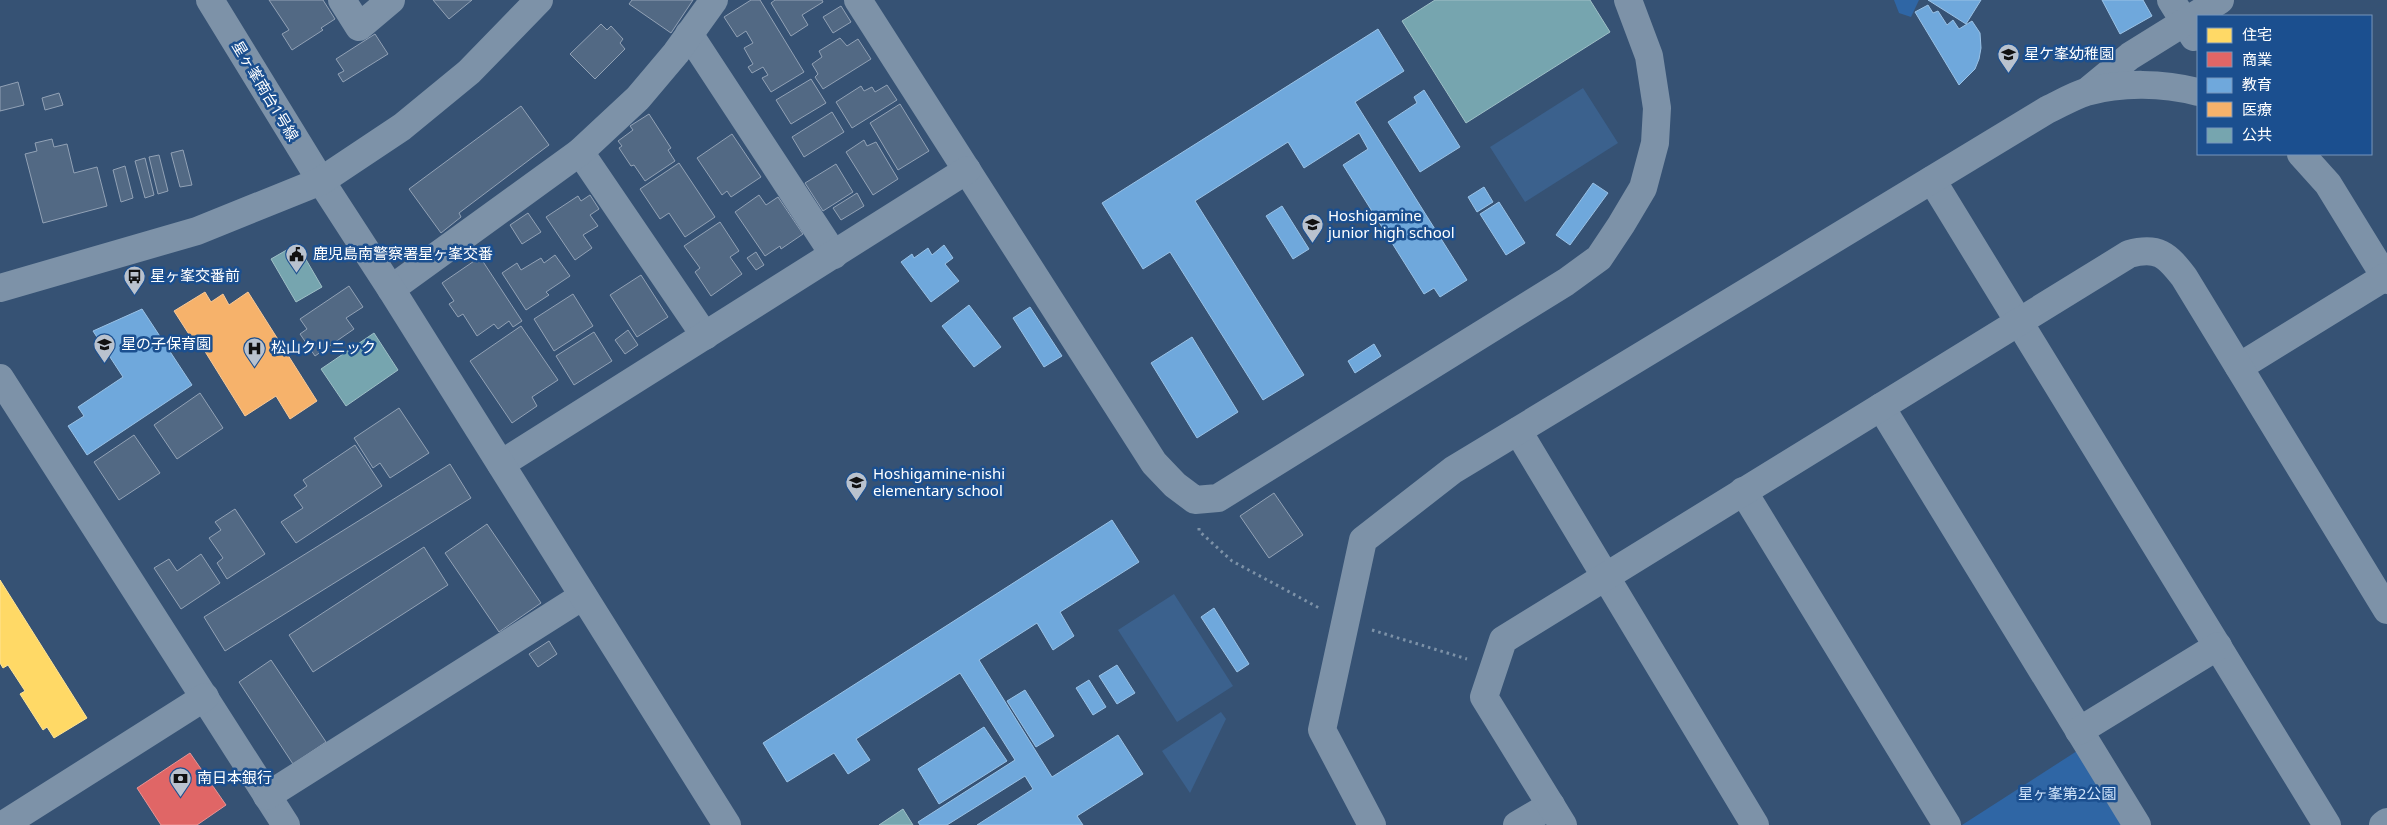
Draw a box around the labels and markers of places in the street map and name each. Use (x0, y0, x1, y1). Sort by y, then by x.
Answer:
school or university icon: 星ケ峯幼稚園 (1996, 42, 2020, 73)
place label: 星ケ峯幼稚園 (2024, 43, 2114, 63)
place label: Hoshigamine junior high school (1327, 205, 1455, 242)
school or university icon: Hoshigamine junior high school (1300, 213, 1324, 244)
public building icon: 鹿児島南警察署星ヶ峯交番 (285, 242, 309, 273)
place label: 鹿児島南警察署星ヶ峯交番 (313, 243, 493, 263)
bus stop icon: 星ヶ峯交番前 (122, 264, 146, 295)
place label: 星ヶ峯交番前 (150, 265, 240, 285)
school or university icon: 星の子保育園 (93, 332, 117, 363)
place label: 星の子保育園 (121, 333, 211, 353)
hospital icon: 松山クリニック (243, 336, 267, 367)
place label: 松山クリニック (271, 337, 376, 357)
place label: Hoshigamine-nishi elementary school (873, 463, 1005, 500)
school or university icon: Hoshigamine-nishi elementary school (845, 471, 869, 502)
bank icon: 南日本銀行 (169, 766, 193, 797)
place label: 南日本銀行 (197, 767, 272, 787)

